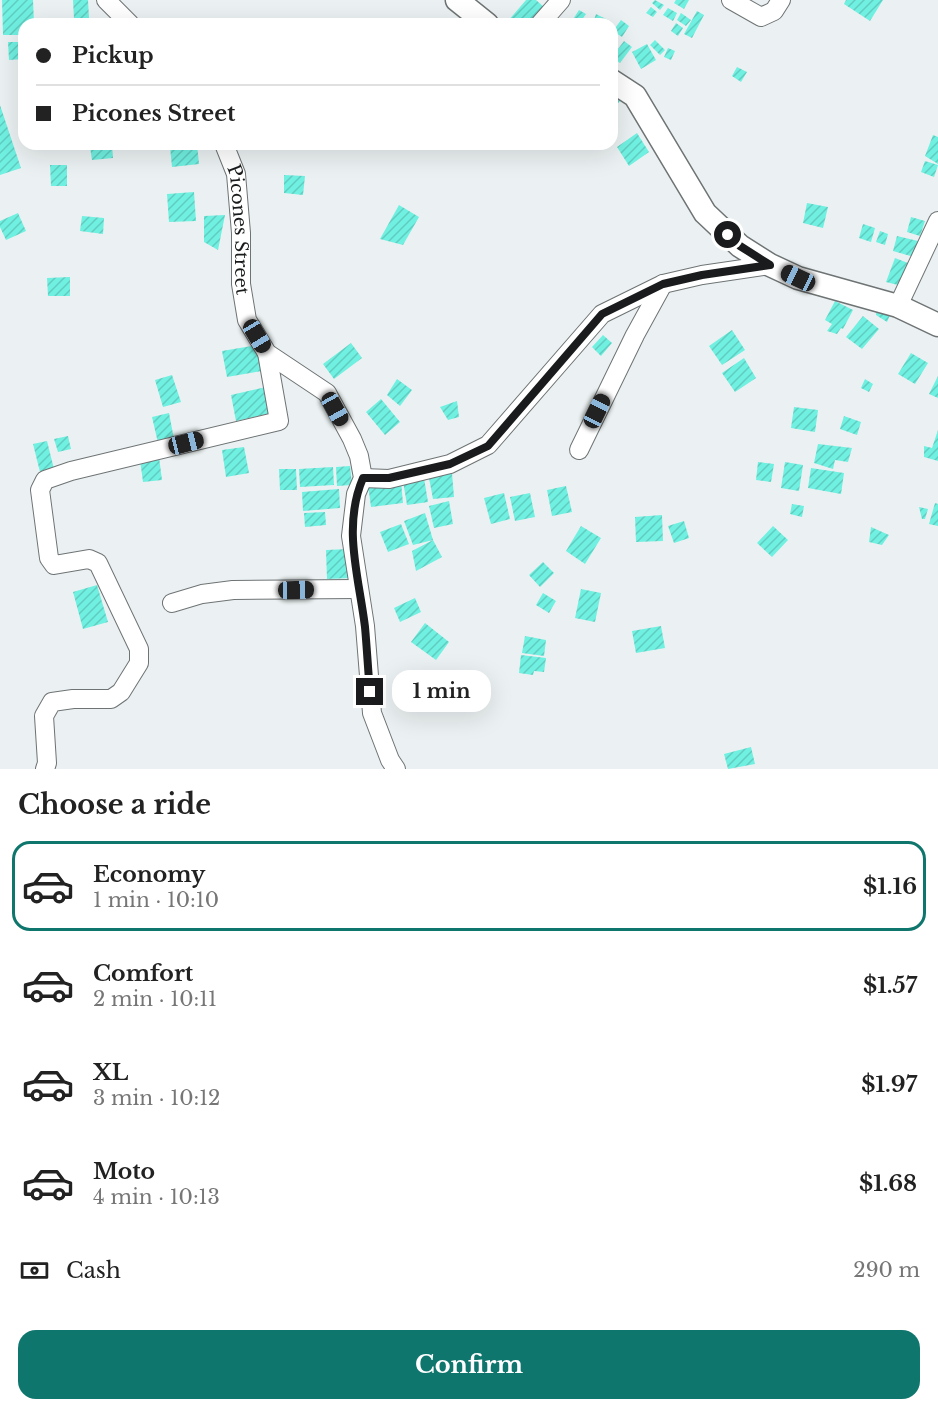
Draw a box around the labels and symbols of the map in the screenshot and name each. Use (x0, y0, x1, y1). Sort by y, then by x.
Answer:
street label: Picones Street (222, 161, 254, 296)
route start (714, 221, 741, 248)
car (778, 262, 818, 294)
car (240, 316, 274, 356)
car (318, 389, 352, 429)
car (581, 391, 613, 431)
car (166, 430, 206, 456)
car (278, 581, 314, 599)
callout: 1 min (391, 671, 490, 713)
route end (356, 678, 383, 705)

